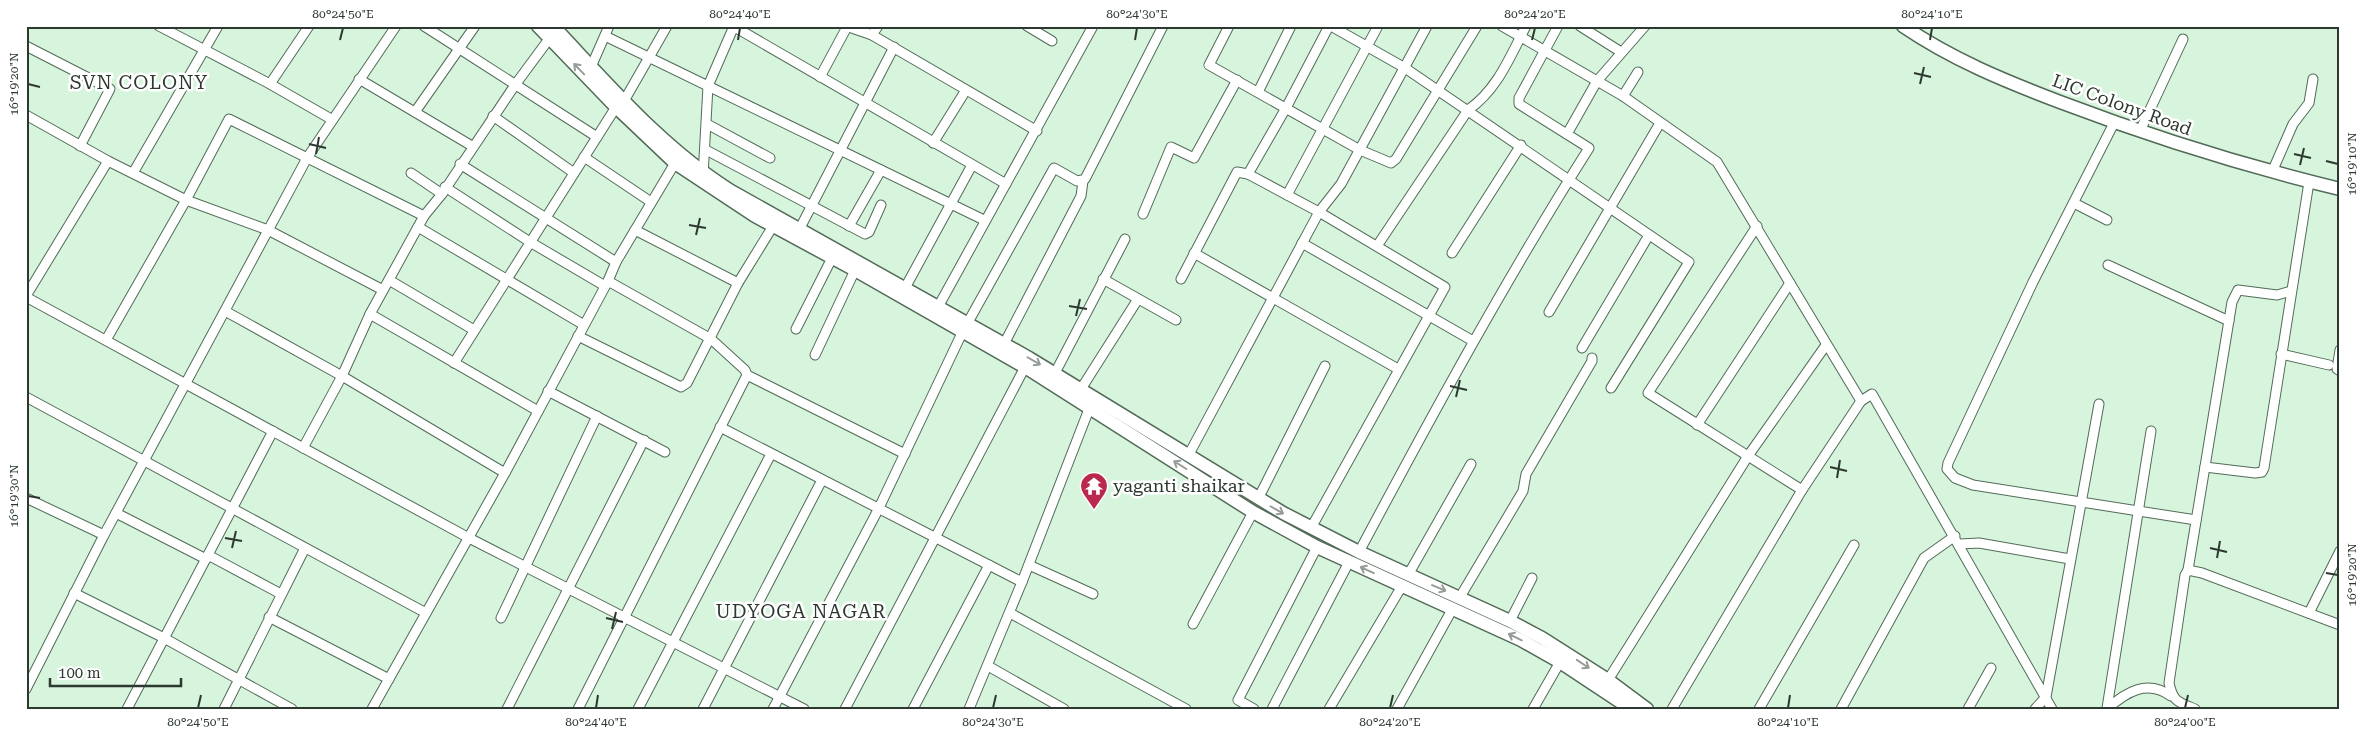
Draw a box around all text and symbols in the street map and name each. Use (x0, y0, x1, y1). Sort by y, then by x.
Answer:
text: 80°24'50"E (312, 7, 374, 21)
text: 80°24'40"E (709, 7, 771, 21)
text: 80°24'30"E (1106, 7, 1168, 21)
text: 80°24'20"E (1504, 7, 1566, 21)
text: 80°24'10"E (1901, 7, 1963, 21)
text: 16°19'20"N (7, 52, 21, 116)
one-way arrow (574, 64, 586, 76)
street label: LIC Colony Road (2050, 70, 2195, 140)
district label: SVN COLONY (70, 71, 208, 94)
text: 16°19'10"N (2345, 132, 2359, 196)
one-way arrow (1027, 356, 1041, 366)
one-way arrow (1173, 460, 1187, 470)
text: 16°19'30"N (7, 464, 21, 528)
temple icon: yaganti shaikar (1079, 471, 1109, 510)
place label: yaganti shaikar (1113, 475, 1245, 496)
one-way arrow (1270, 505, 1284, 515)
text: 16°19'20"N (2345, 543, 2359, 607)
one-way arrow (1360, 565, 1375, 574)
one-way arrow (1431, 584, 1446, 594)
district label: UDYOGA NAGAR (716, 600, 887, 623)
one-way arrow (1508, 632, 1523, 642)
scale bar (50, 655, 181, 687)
one-way arrow (1575, 659, 1589, 669)
text: 100 m (58, 664, 101, 682)
text: 80°24'50"E (167, 715, 229, 729)
text: 80°24'40"E (565, 715, 627, 729)
text: 80°24'30"E (962, 715, 1024, 729)
text: 80°24'20"E (1359, 715, 1421, 729)
text: 80°24'10"E (1757, 715, 1819, 729)
text: 80°24'00"E (2154, 715, 2216, 729)

